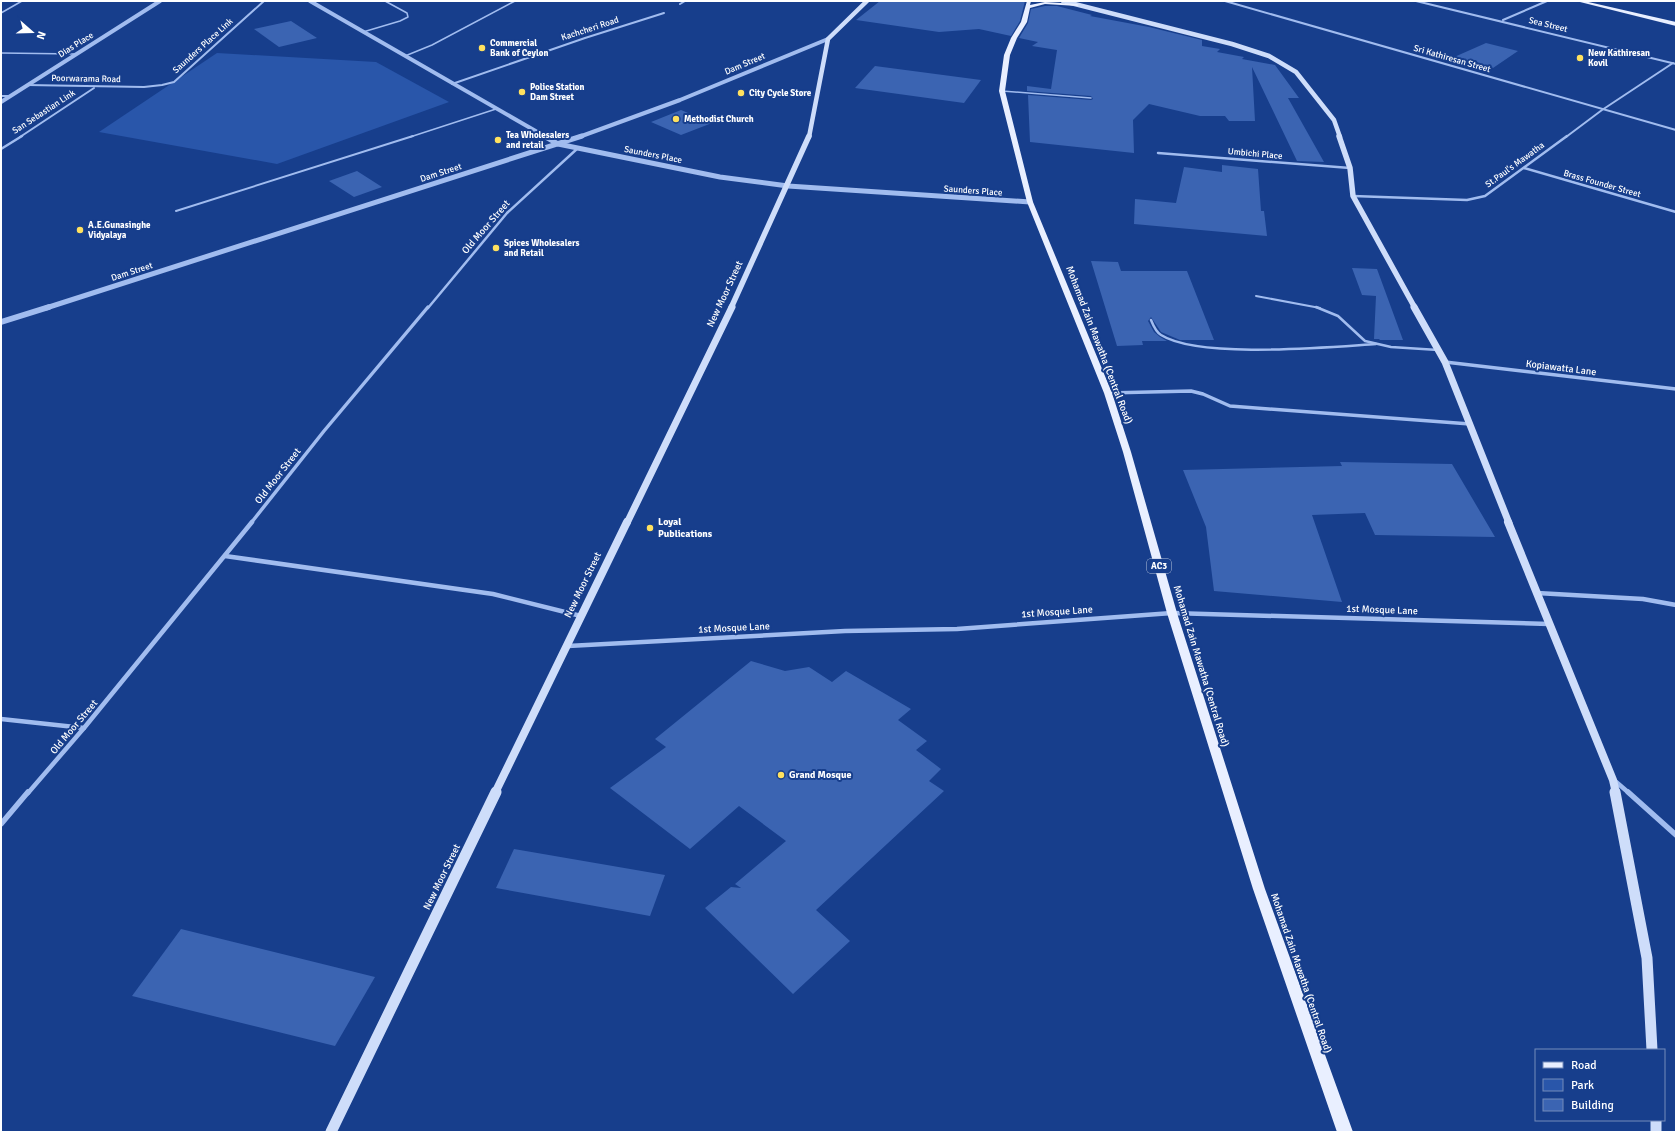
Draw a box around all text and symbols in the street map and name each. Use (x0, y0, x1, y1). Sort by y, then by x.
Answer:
north arrow (12, 12, 52, 52)
street label: Kachcheri Road (560, 14, 620, 43)
street label: Sea Street (1528, 15, 1568, 35)
street label: Saunders Place Link (171, 16, 236, 76)
text: N (34, 29, 48, 41)
street label: Dias Place (56, 30, 96, 60)
place label: Commercial Bank of Ceylon (490, 38, 548, 59)
marker: Commercial Bank of Ceylon (477, 43, 487, 53)
street label: Sri Kathiresan Street (1412, 43, 1492, 75)
place label: New Kathiresan Kovil (1588, 48, 1650, 69)
street label: Dam Street (723, 51, 767, 77)
marker: New Kathiresan Kovil (1575, 53, 1585, 63)
street label: Poorwarama Road (51, 73, 121, 85)
place label: Police Station Dam Street (530, 82, 585, 103)
street label: San Sebastian Link (11, 87, 78, 136)
marker: Police Station Dam Street (517, 87, 527, 97)
marker: City Cycle Store (736, 88, 746, 98)
place label: City Cycle Store (749, 88, 812, 99)
marker: Methodist Church (671, 114, 681, 124)
place label: Methodist Church (684, 114, 754, 125)
place label: Tea Wholesalers and retail (506, 130, 569, 151)
marker: Tea Wholesalers and retail (493, 135, 503, 145)
street label: St.Paul's Mawatha (1483, 140, 1547, 190)
street label: Saunders Place (623, 144, 683, 166)
street label: Umbichi Place (1227, 146, 1283, 162)
street label: Dam Street (419, 161, 463, 185)
street label: Brass Founder Street (1562, 168, 1642, 200)
street label: Saunders Place (943, 183, 1003, 199)
street label: Old Moor Street (459, 197, 513, 256)
place label: A.E.Gunasinghe Vidyalaya (88, 220, 151, 241)
marker: A.E.Gunasinghe Vidyalaya (75, 225, 85, 235)
place label: Spices Wholesalers and Retail (504, 238, 579, 259)
marker: Spices Wholesalers and Retail (491, 243, 501, 253)
street label: New Moor Street (704, 259, 746, 329)
street label: Dam Street (110, 260, 154, 284)
street label: Mohamad Zain Mawatha (Central Road) (1063, 264, 1135, 426)
street label: Kopiawatta Lane (1525, 358, 1597, 378)
street label: Old Moor Street (253, 445, 304, 506)
place label: Loyal Publications (658, 516, 713, 540)
marker: Loyal Publications (645, 523, 655, 533)
street label: New Moor Street (562, 550, 604, 620)
road number: AC3 (1147, 559, 1171, 573)
street label: Mohamad Zain Mawatha (Central Road) (1171, 584, 1231, 748)
street label: 1st Mosque Lane (1346, 603, 1418, 617)
street label: 1st Mosque Lane (1021, 604, 1093, 620)
street label: 1st Mosque Lane (698, 620, 770, 636)
street label: Old Moor Street (48, 697, 101, 757)
place label: Grand Mosque (789, 769, 851, 781)
marker: Grand Mosque (776, 770, 786, 780)
street label: New Moor Street (421, 842, 463, 912)
street label: Mohamad Zain Mawatha (Central Road) (1268, 891, 1334, 1055)
legend (1535, 1049, 1665, 1121)
text: Road (1571, 1058, 1597, 1073)
text: Park (1571, 1078, 1594, 1093)
text: Building (1571, 1098, 1614, 1113)

